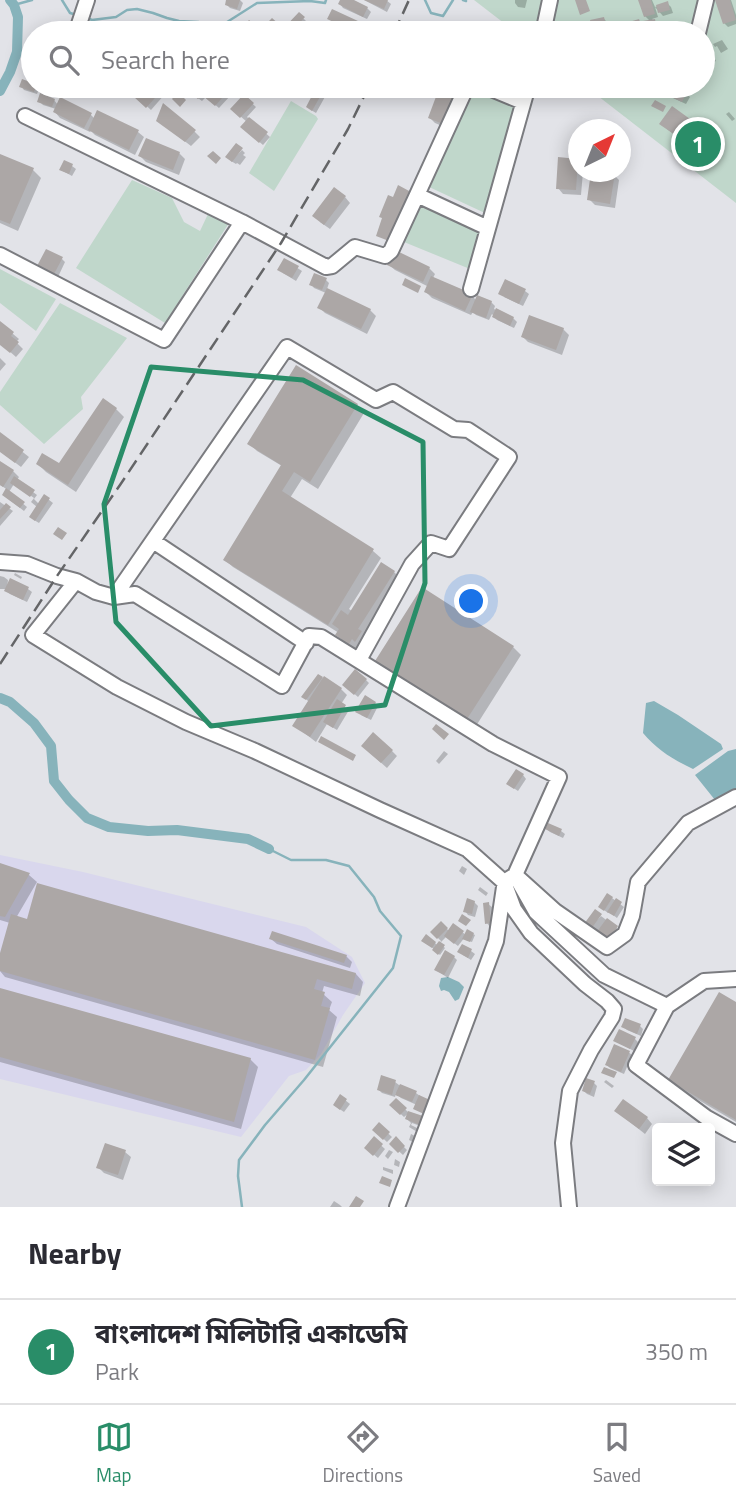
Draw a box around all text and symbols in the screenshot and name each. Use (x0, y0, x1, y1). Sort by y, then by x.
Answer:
search box (21, 21, 715, 98)
text: Search here (101, 40, 230, 79)
icon: search (45, 41, 83, 79)
pin: 1 (675, 118, 721, 170)
north arrow (568, 119, 631, 182)
your location (454, 584, 488, 618)
map controls (652, 1123, 715, 1186)
button: layers (652, 1123, 715, 1186)
text: Nearby (28, 1230, 121, 1276)
text: বাংলাদেশ মিলিটারি একাডেমি (95, 1314, 408, 1353)
text: 1 (45, 1334, 57, 1369)
text: 350 m (645, 1334, 708, 1369)
text: Park (95, 1354, 139, 1389)
tab: Map (95, 1418, 133, 1489)
tab: Directions (323, 1418, 403, 1489)
tab: Saved (593, 1418, 641, 1489)

